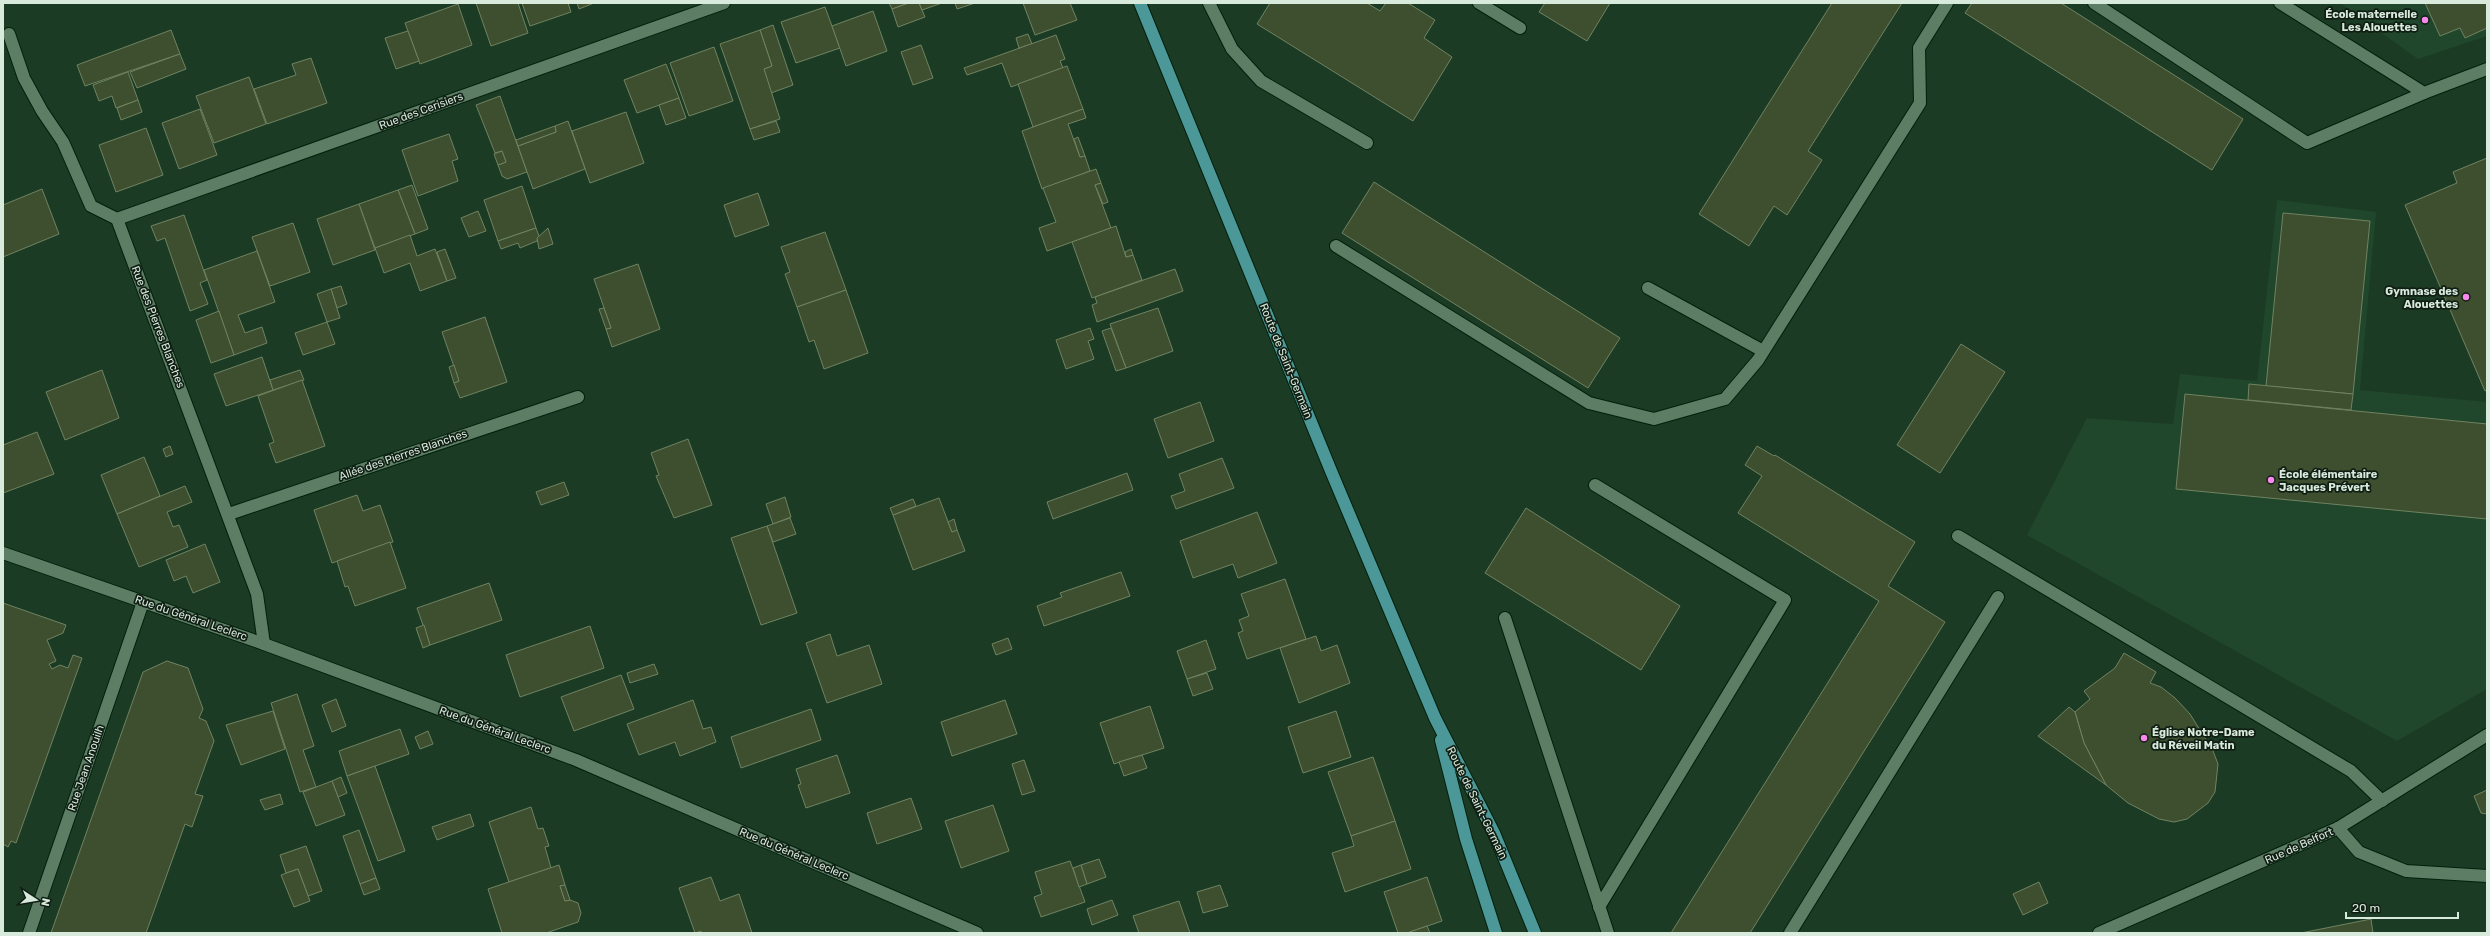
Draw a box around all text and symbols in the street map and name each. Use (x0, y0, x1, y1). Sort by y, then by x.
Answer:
place label: École maternelle Les Alouettes (2325, 8, 2417, 34)
marker: École maternelle Les Alouettes (2420, 15, 2430, 25)
street label: Rue des Cerisiers (377, 90, 465, 132)
street label: Rue des Pierres Blanches (129, 264, 187, 390)
place label: Gymnase des Alouettes (2385, 285, 2458, 311)
marker: Gymnase des Alouettes (2461, 292, 2471, 302)
street label: Route de Saint-Germain (1257, 301, 1315, 421)
street label: Allée des Pierres Blanches (337, 427, 469, 483)
place label: École élémentaire Jacques Prévert (2279, 468, 2378, 494)
marker: École élémentaire Jacques Prévert (2266, 475, 2276, 485)
street label: Rue du Général Leclerc (133, 593, 249, 643)
street label: Rue du Général Leclerc (437, 704, 553, 756)
street label: Rue Jean Anouilh (65, 723, 107, 813)
place label: Église Notre-Dame du Réveil Matin (2152, 726, 2255, 752)
marker: Église Notre-Dame du Réveil Matin (2139, 733, 2149, 743)
street label: Route de Saint-Germain (1444, 745, 1510, 861)
street label: Rue du Général Leclerc (737, 825, 851, 883)
street label: Rue de Belfort (2263, 825, 2336, 867)
north arrow (16, 880, 56, 920)
scale bar (2346, 894, 2458, 920)
text: N (38, 897, 52, 907)
text: 20 m (2352, 901, 2380, 915)

